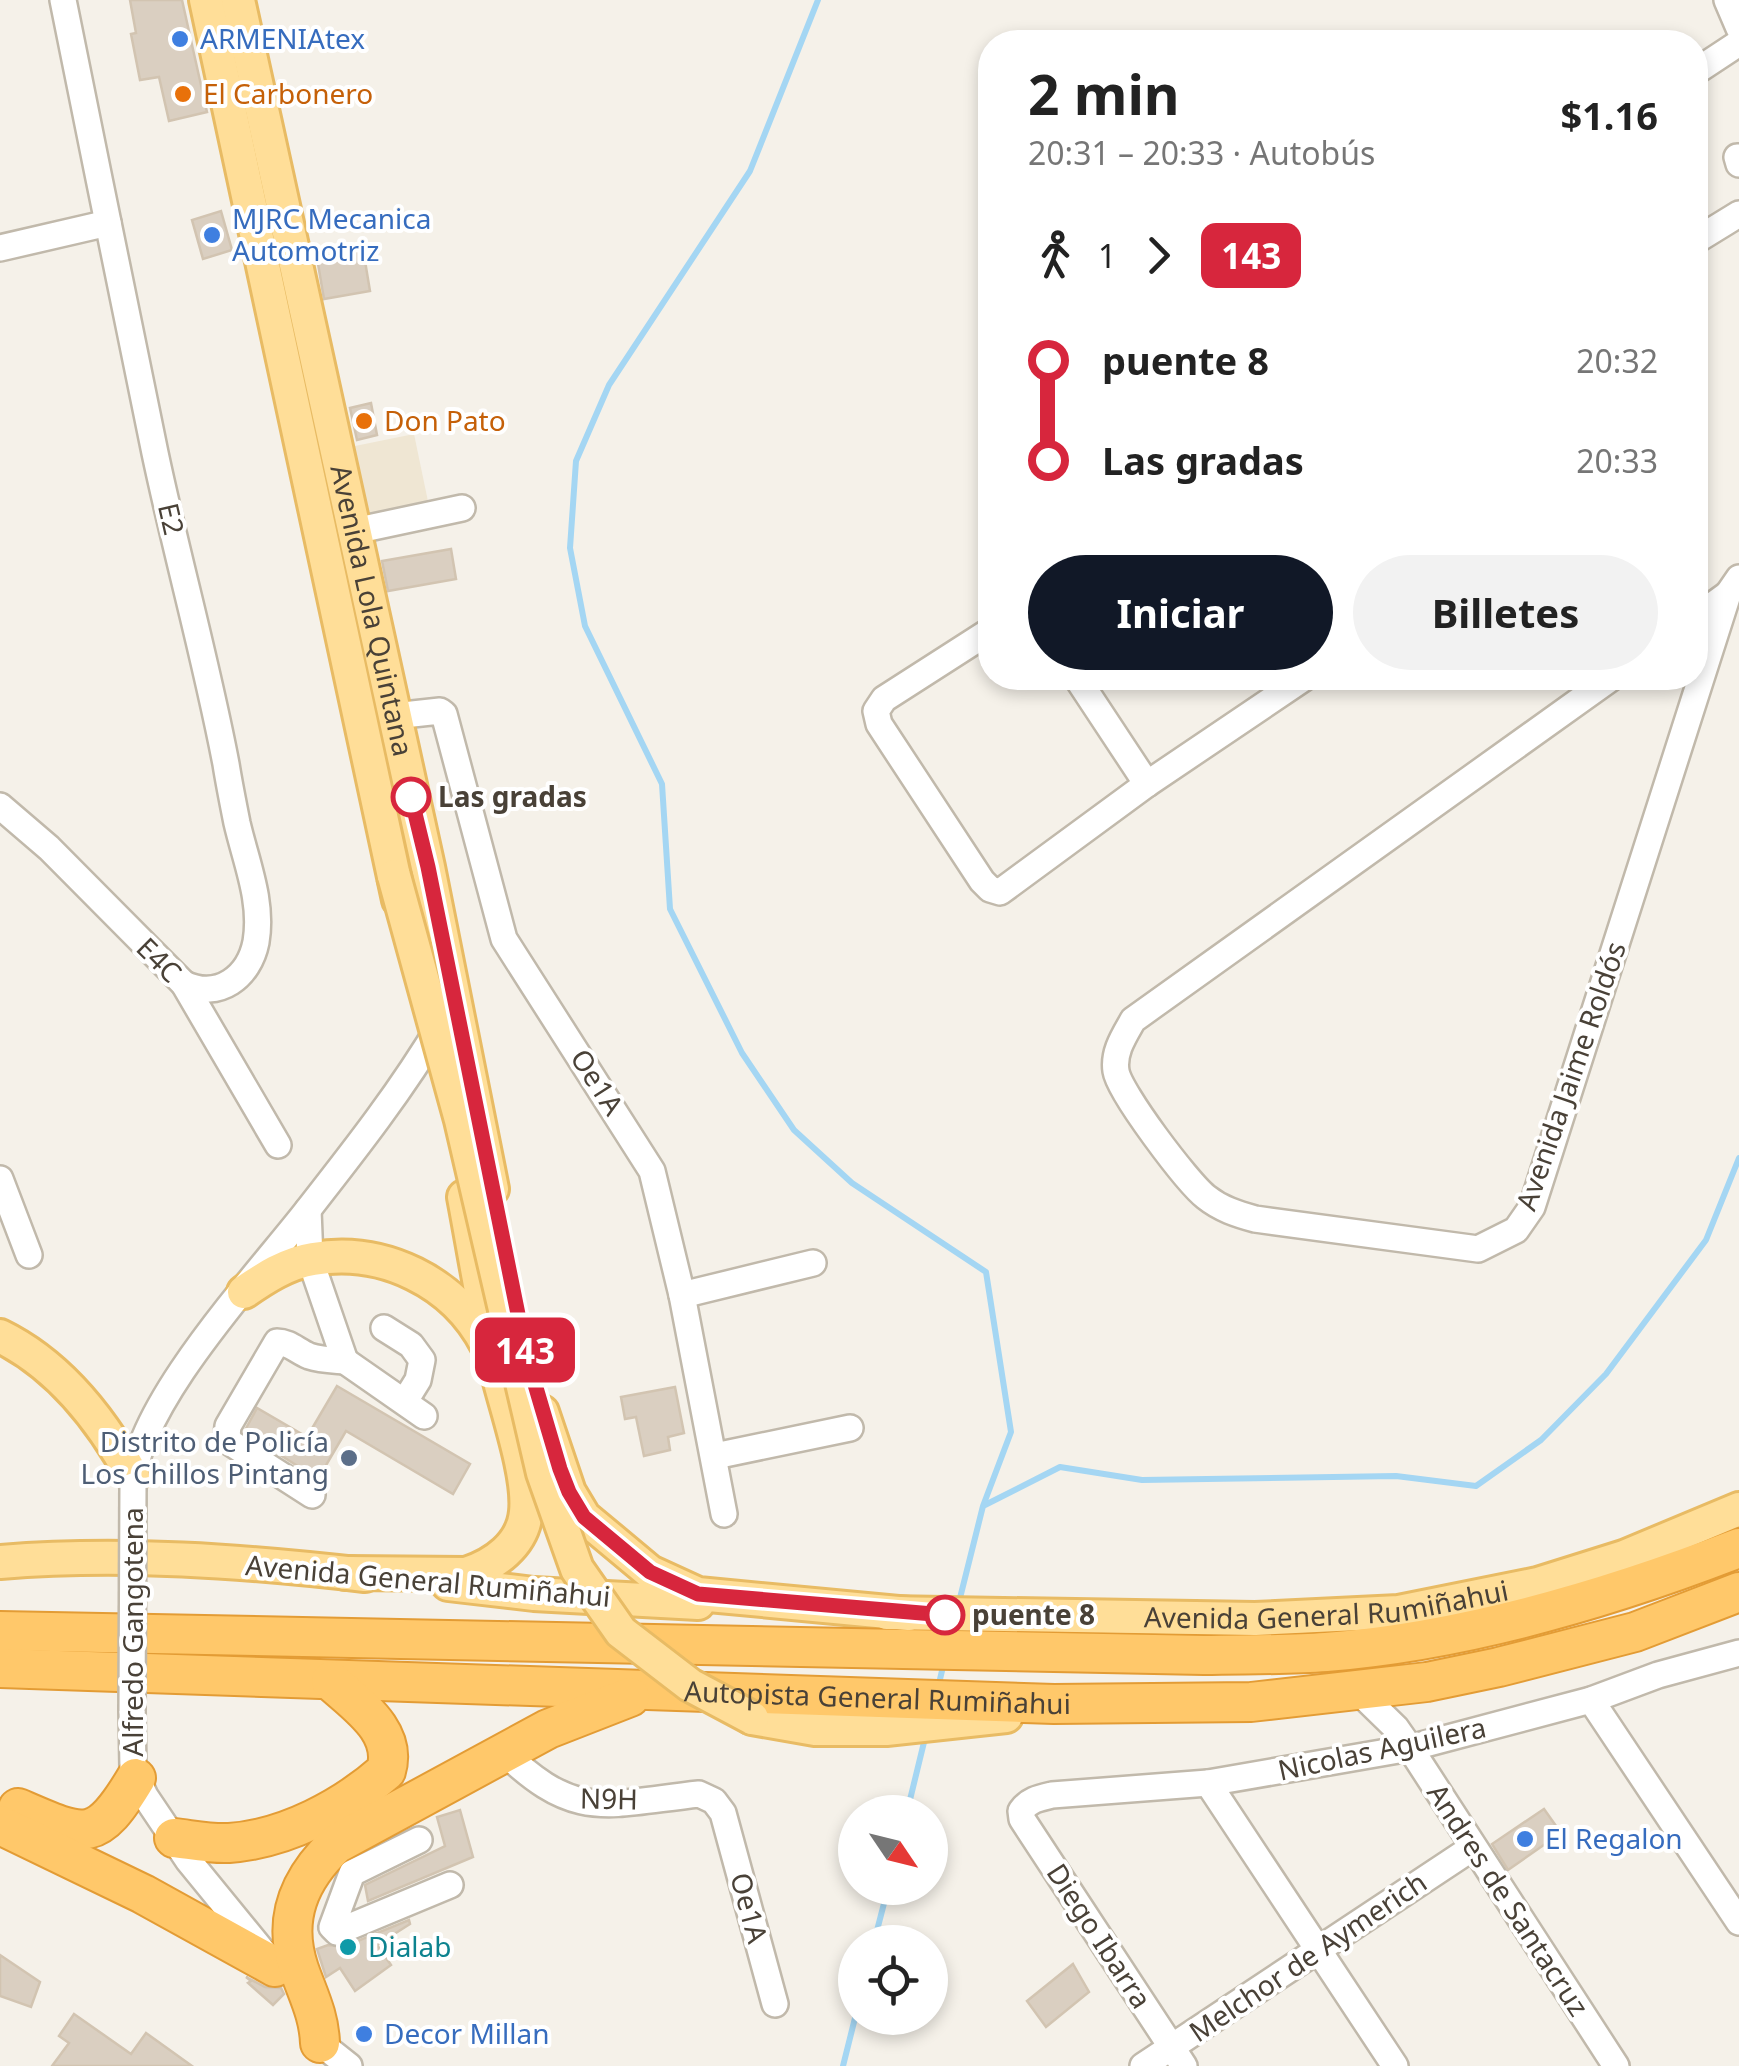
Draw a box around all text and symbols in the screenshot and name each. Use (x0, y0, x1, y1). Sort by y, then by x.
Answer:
place label: ARMENIAtex (200, 19, 365, 57)
marker: ARMENIAtex (169, 28, 191, 50)
text: 2 min (1028, 56, 1180, 131)
place label: El Carbonero (203, 74, 373, 112)
marker: El Carbonero (172, 83, 194, 105)
text: $1.16 (1560, 89, 1658, 141)
text: 20:31 – 20:33 · Autobús (1028, 131, 1375, 174)
place label: MJRC Mecanica Automotriz (232, 199, 431, 269)
marker: MJRC Mecanica Automotriz (201, 224, 223, 246)
icon: walk (1028, 228, 1083, 283)
icon: forward (1131, 228, 1186, 283)
text: 143 (1221, 232, 1281, 279)
text: 1 (1098, 234, 1116, 277)
text: puente 8 (1102, 334, 1269, 386)
text: 20:32 (1576, 339, 1658, 382)
place label: Don Pato (384, 401, 506, 439)
marker: Don Pato (353, 410, 375, 432)
text: Las gradas (1102, 434, 1304, 486)
text: 20:33 (1576, 439, 1658, 482)
street label: Avenida Lola Quintana (322, 461, 423, 760)
street label: E2 (150, 499, 194, 538)
button: Iniciar (1028, 555, 1333, 670)
button: Billetes (1353, 555, 1658, 670)
place label: Las gradas (438, 777, 587, 815)
marker: Las gradas (392, 778, 430, 816)
street label: E4C (129, 928, 191, 990)
street label: Avenida Jaime Roldós (1506, 936, 1634, 1215)
street label: Oe1A (562, 1041, 633, 1122)
line badge: 143 (468, 1318, 582, 1382)
text: 143 (495, 1327, 555, 1374)
place label: Distrito de Policía Los Chillos Pintang (81, 1422, 329, 1492)
marker: Distrito de Policía Los Chillos Pintang (338, 1447, 360, 1469)
street label: Alfredo Gangotena (113, 1507, 151, 1757)
street label: Avenida General Rumiñahui (244, 1545, 612, 1615)
street label: Avenida General Rumiñahui (1144, 1570, 1511, 1637)
place label: puente 8 (972, 1595, 1095, 1633)
marker: puente 8 (926, 1596, 964, 1634)
street label: Autopista General Rumiñahui (684, 1671, 1071, 1722)
street label: Nicolas Aguilera (1274, 1707, 1489, 1789)
street label: Andres de Santacruz (1419, 1776, 1598, 2023)
street label: N9H (580, 1778, 638, 1818)
north arrow (838, 1795, 948, 1905)
map controls (838, 1795, 948, 2035)
place label: El Regalon (1545, 1819, 1683, 1857)
marker: El Regalon (1514, 1828, 1536, 1850)
street label: Diego Ibarra (1039, 1856, 1161, 2015)
street label: Melchor de Aymerich (1181, 1862, 1434, 2050)
street label: Oe1A (722, 1868, 778, 1947)
button: locate (838, 1925, 948, 2035)
place label: Dialab (368, 1927, 452, 1965)
marker: Dialab (337, 1936, 359, 1958)
place label: Decor Millan (384, 2014, 550, 2052)
marker: Decor Millan (353, 2023, 375, 2045)

